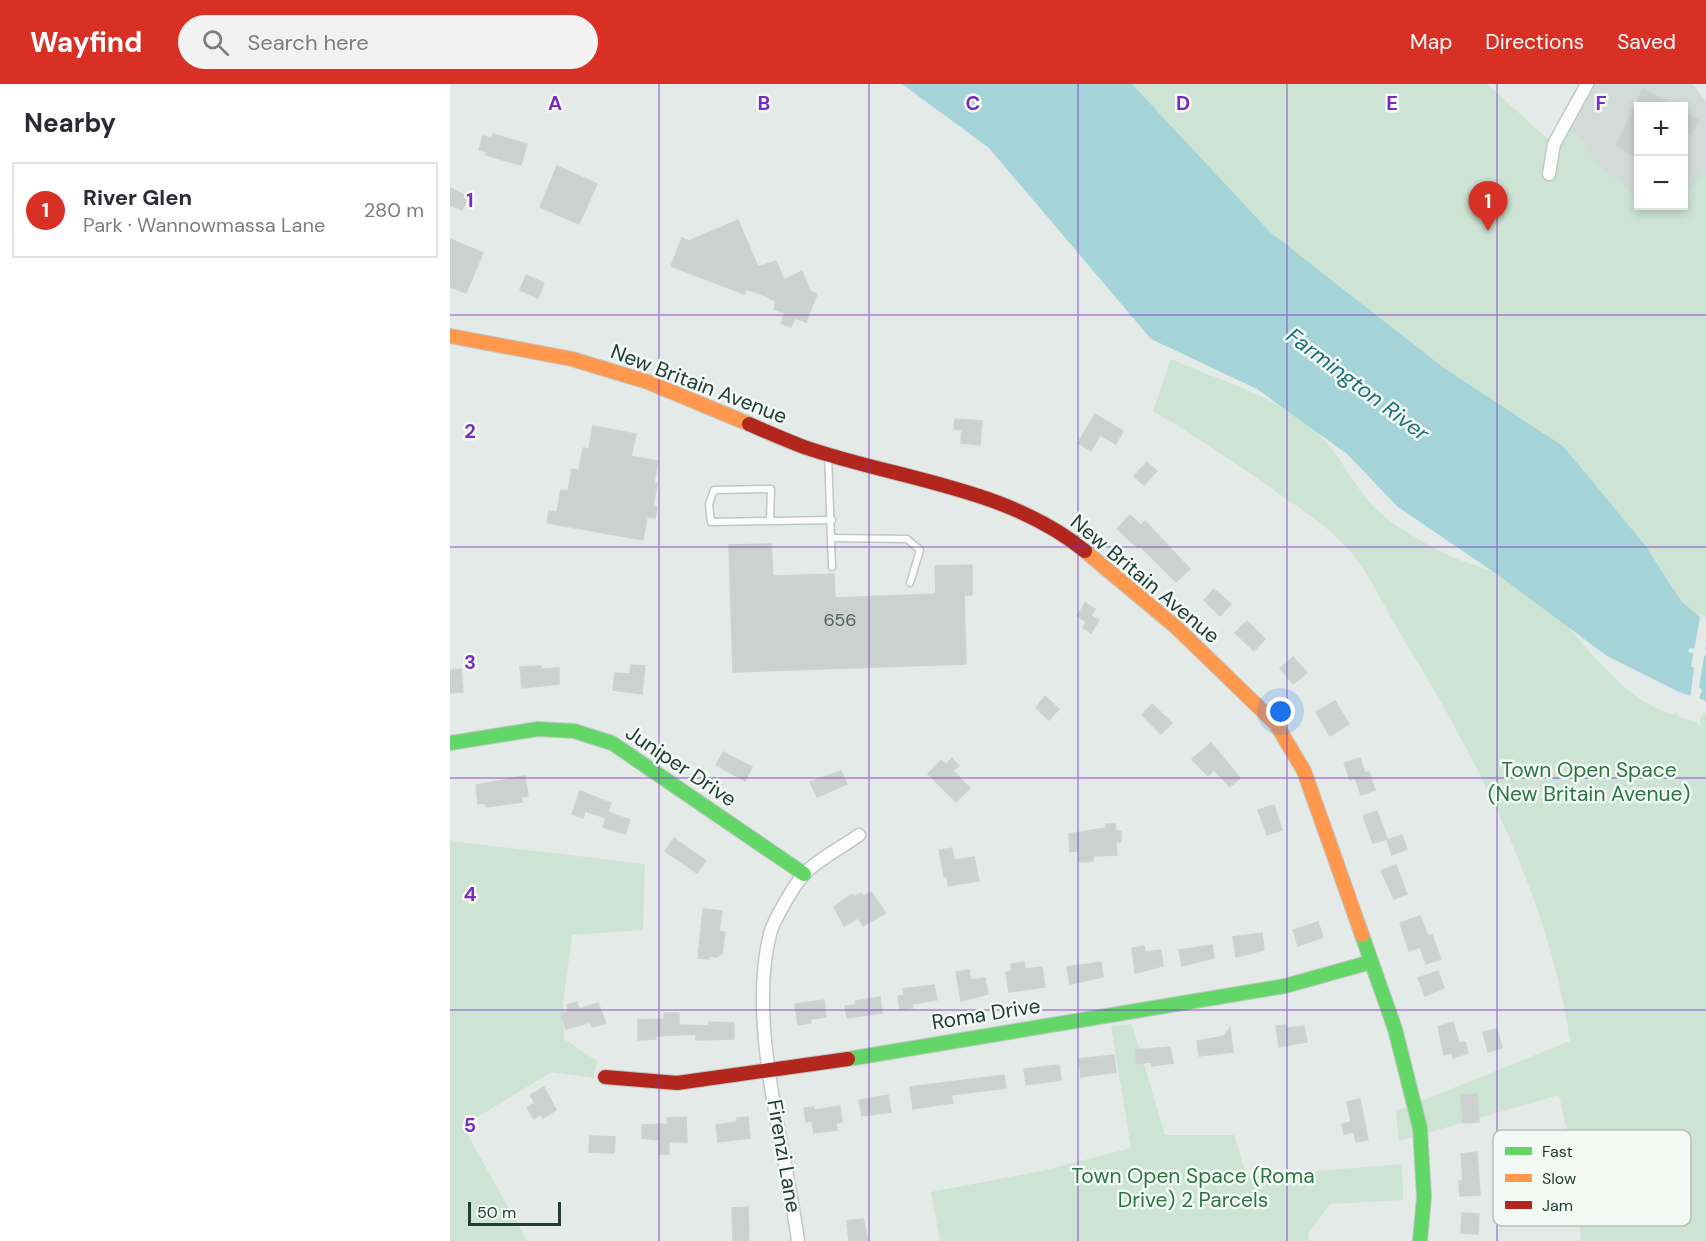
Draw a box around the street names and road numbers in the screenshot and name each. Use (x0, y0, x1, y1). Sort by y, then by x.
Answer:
street label: New Britain Avenue (607, 337, 791, 431)
street label: New Britain Avenue (1064, 508, 1226, 650)
street label: Juniper Drive (620, 719, 742, 813)
street label: Roma Drive (930, 992, 1042, 1036)
street label: Firenzi Lane (760, 1097, 808, 1215)

